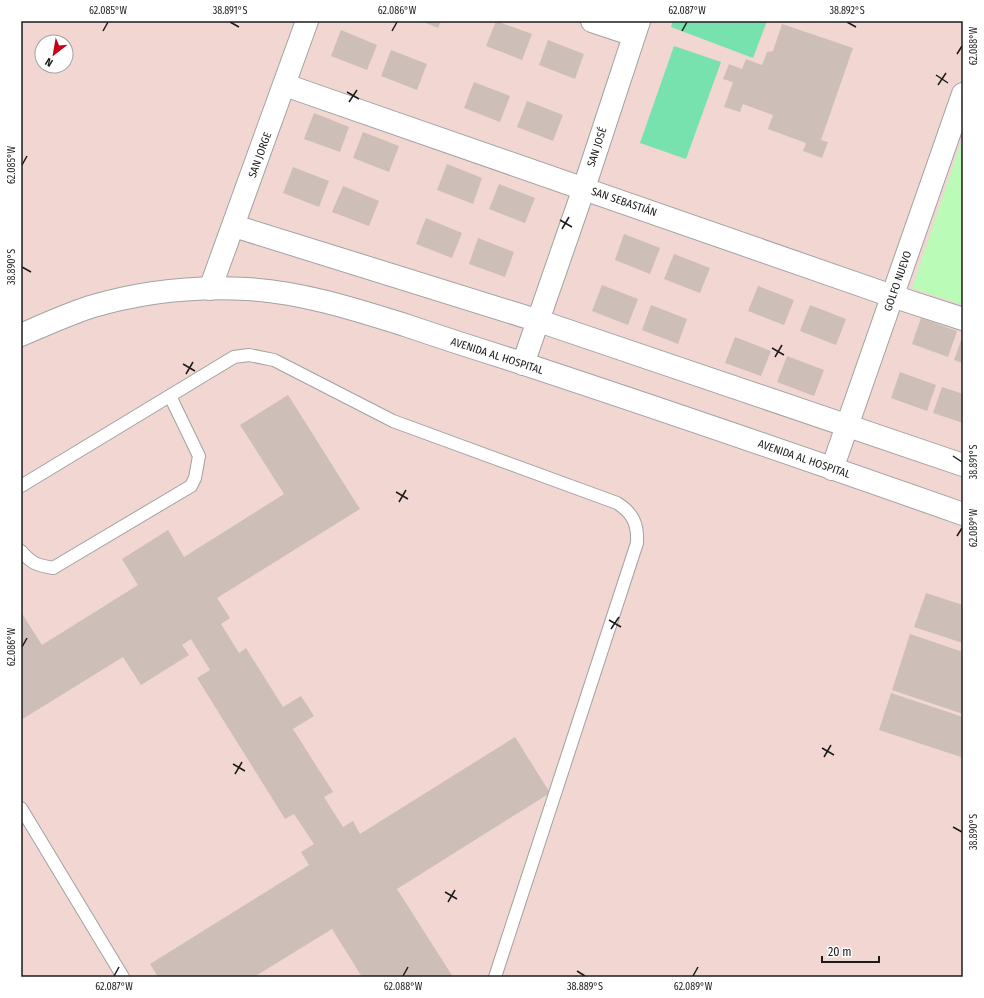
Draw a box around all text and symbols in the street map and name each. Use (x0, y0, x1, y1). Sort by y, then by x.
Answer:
text: 62.085°W (89, 5, 128, 17)
text: 38.891°S (213, 5, 247, 17)
text: 62.086°W (378, 5, 417, 17)
text: 62.087°W (668, 5, 706, 17)
text: 38.892°S (829, 5, 865, 17)
text: 62.088°W (968, 26, 980, 65)
north arrow (34, 34, 74, 74)
text: N (43, 55, 55, 69)
street label: SAN JOSÉ (584, 125, 610, 168)
street label: SAN JORGE (246, 130, 274, 180)
text: 62.085°W (6, 145, 18, 184)
street label: SAN SEBASTIÁN (590, 184, 659, 219)
text: 38.890°S (6, 249, 18, 285)
street label: GOLFO NUEVO (882, 249, 914, 313)
street label: AVENIDA AL HOSPITAL (449, 335, 545, 377)
street label: AVENIDA AL HOSPITAL (756, 437, 852, 481)
text: 38.891°S (968, 445, 980, 479)
text: 62.089°W (968, 508, 980, 547)
text: 62.086°W (6, 627, 18, 666)
text: 38.890°S (968, 814, 980, 850)
scale bar (822, 938, 879, 964)
text: 20 m (828, 945, 852, 959)
text: 62.087°W (95, 981, 133, 993)
text: 62.088°W (384, 981, 423, 993)
text: 38.889°S (567, 981, 603, 993)
text: 62.089°W (674, 981, 713, 993)

